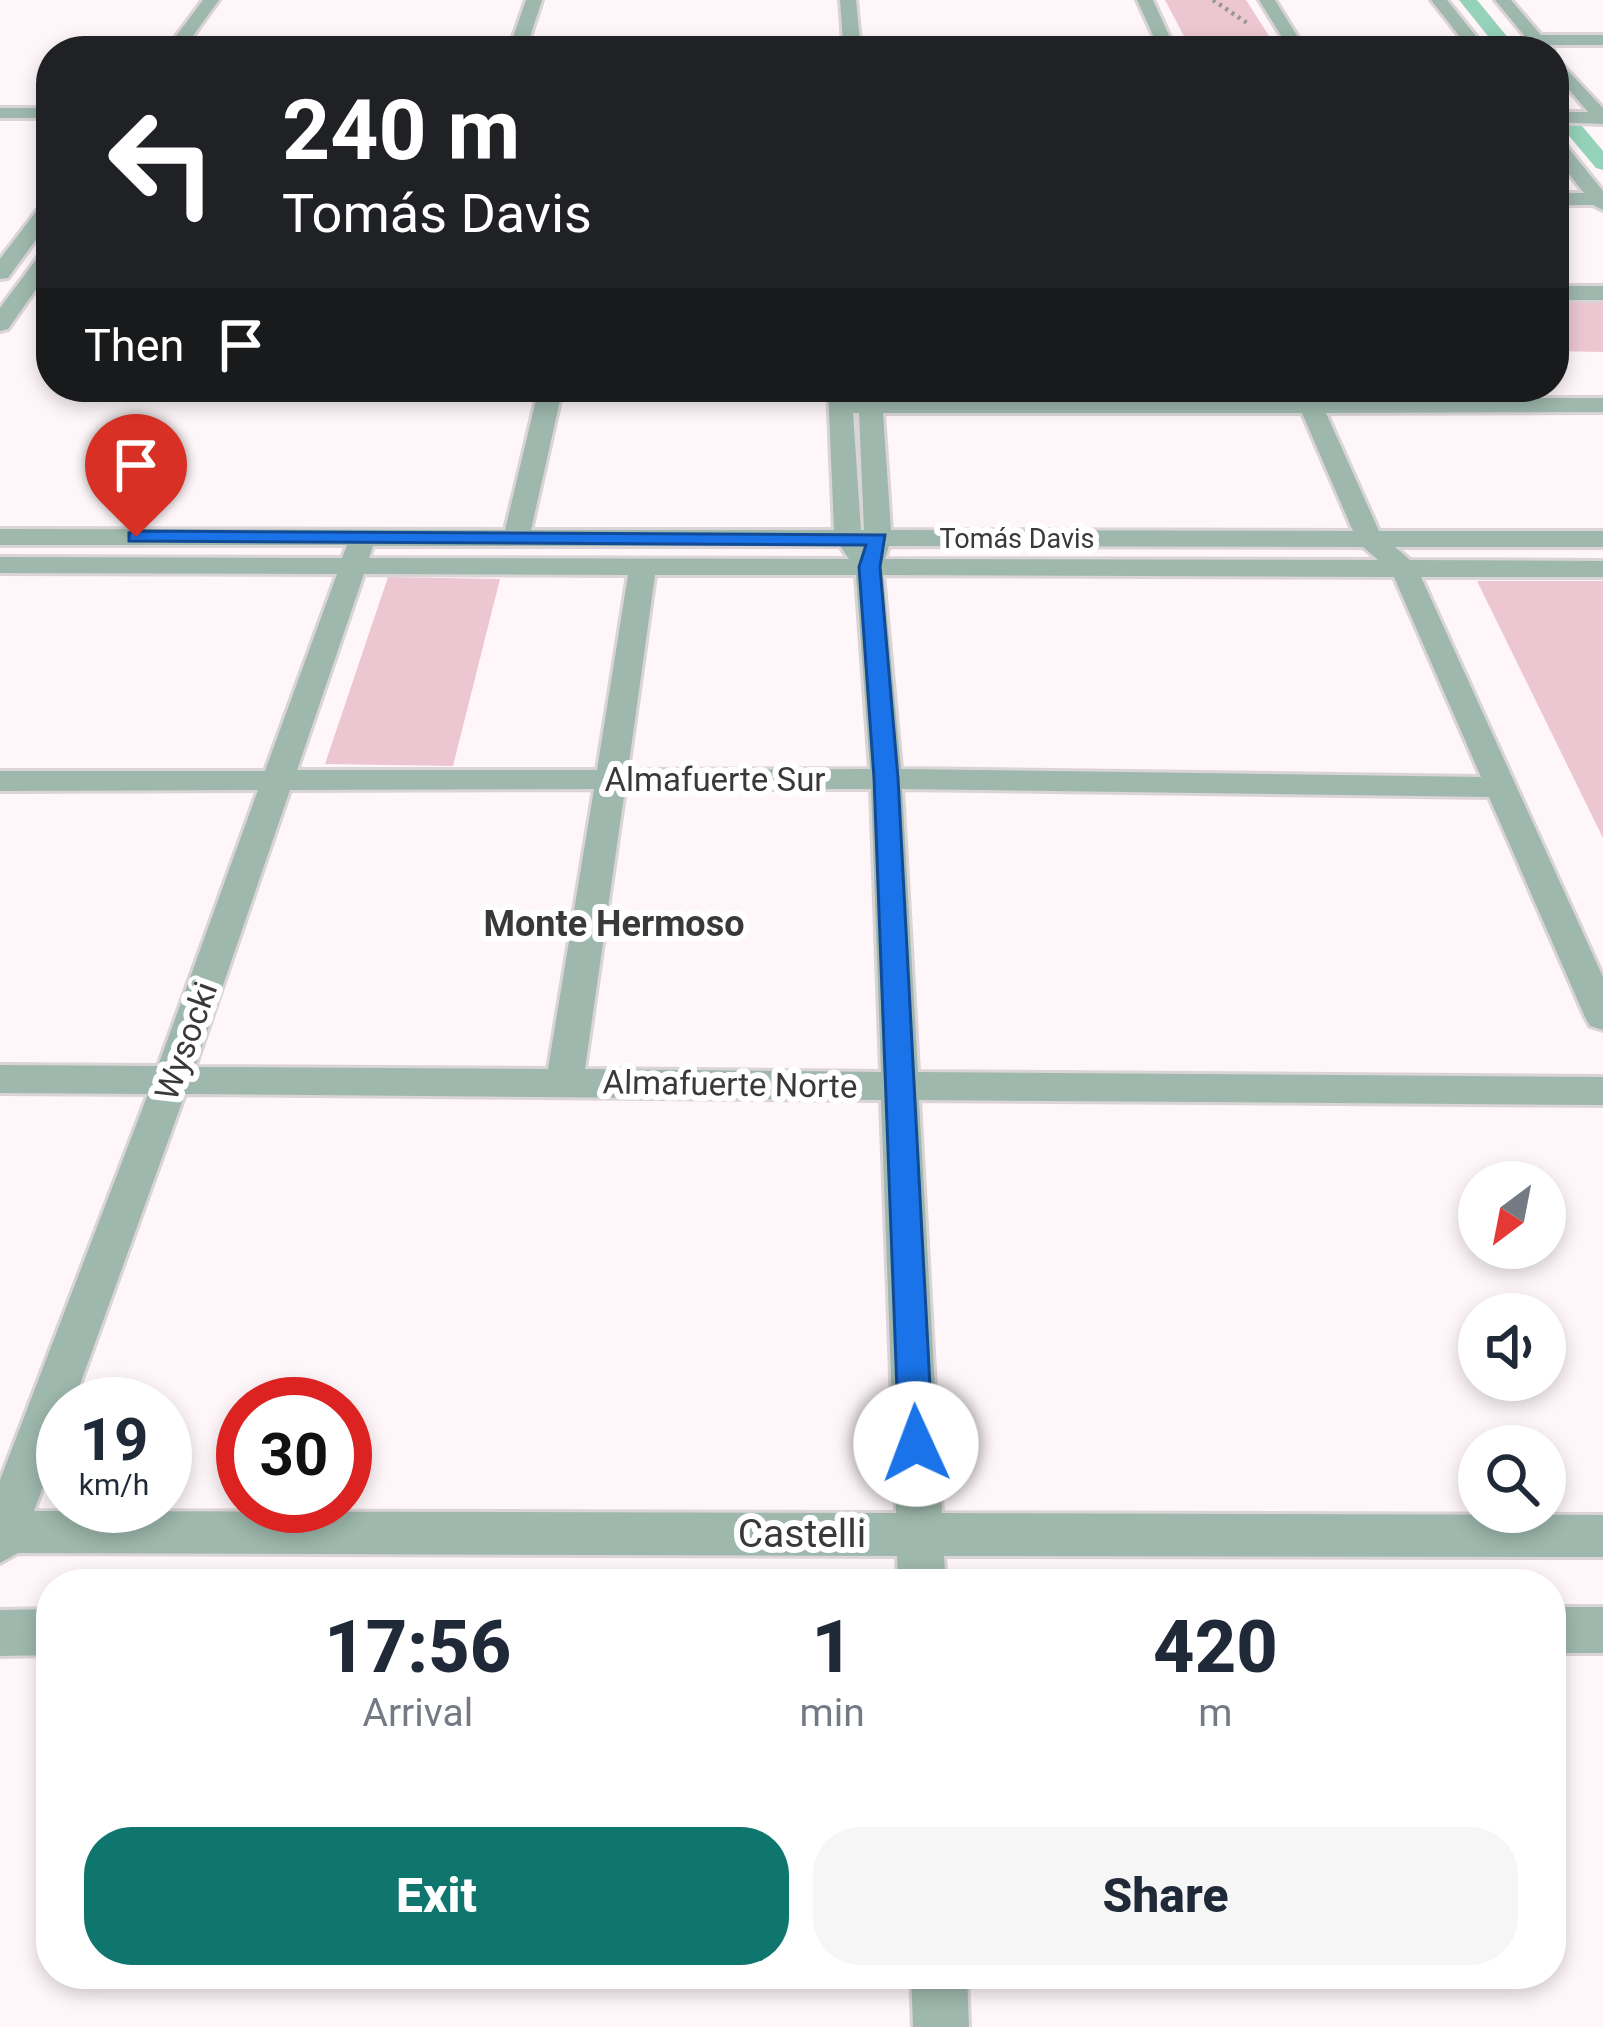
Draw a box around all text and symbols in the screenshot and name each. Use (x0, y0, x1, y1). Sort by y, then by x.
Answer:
text: 240 m (282, 81, 520, 180)
icon: left (84, 84, 240, 240)
text: Tomás Davis (282, 182, 592, 245)
icon: arrive (208, 312, 274, 378)
text: Then (84, 319, 184, 372)
pin (85, 414, 187, 537)
icon: arrive (103, 432, 169, 498)
street label: Tomás Davis (940, 523, 1095, 555)
street label: Almafuerte Sur (604, 760, 826, 799)
district label: Monte Hermoso (484, 903, 744, 945)
street label: Wysocki (147, 977, 225, 1105)
street label: Almafuerte Norte (602, 1062, 858, 1106)
north arrow (1458, 1161, 1566, 1269)
map controls (1458, 1161, 1566, 1533)
button: sound (1458, 1293, 1566, 1401)
speed limit sign: 30 (216, 1377, 372, 1533)
position arrow (853, 1381, 979, 1507)
text: 19 (80, 1404, 148, 1475)
button: search (1458, 1425, 1566, 1533)
text: km/h (79, 1467, 149, 1502)
street label: Castelli (738, 1511, 866, 1557)
text: 17:56 (324, 1605, 511, 1690)
text: 1 (811, 1605, 853, 1690)
text: 420 (1153, 1605, 1278, 1690)
text: Arrival (362, 1690, 473, 1736)
text: min (800, 1690, 865, 1736)
text: m (1198, 1690, 1232, 1736)
button: Exit (84, 1827, 789, 1965)
button: Share (813, 1827, 1518, 1965)

